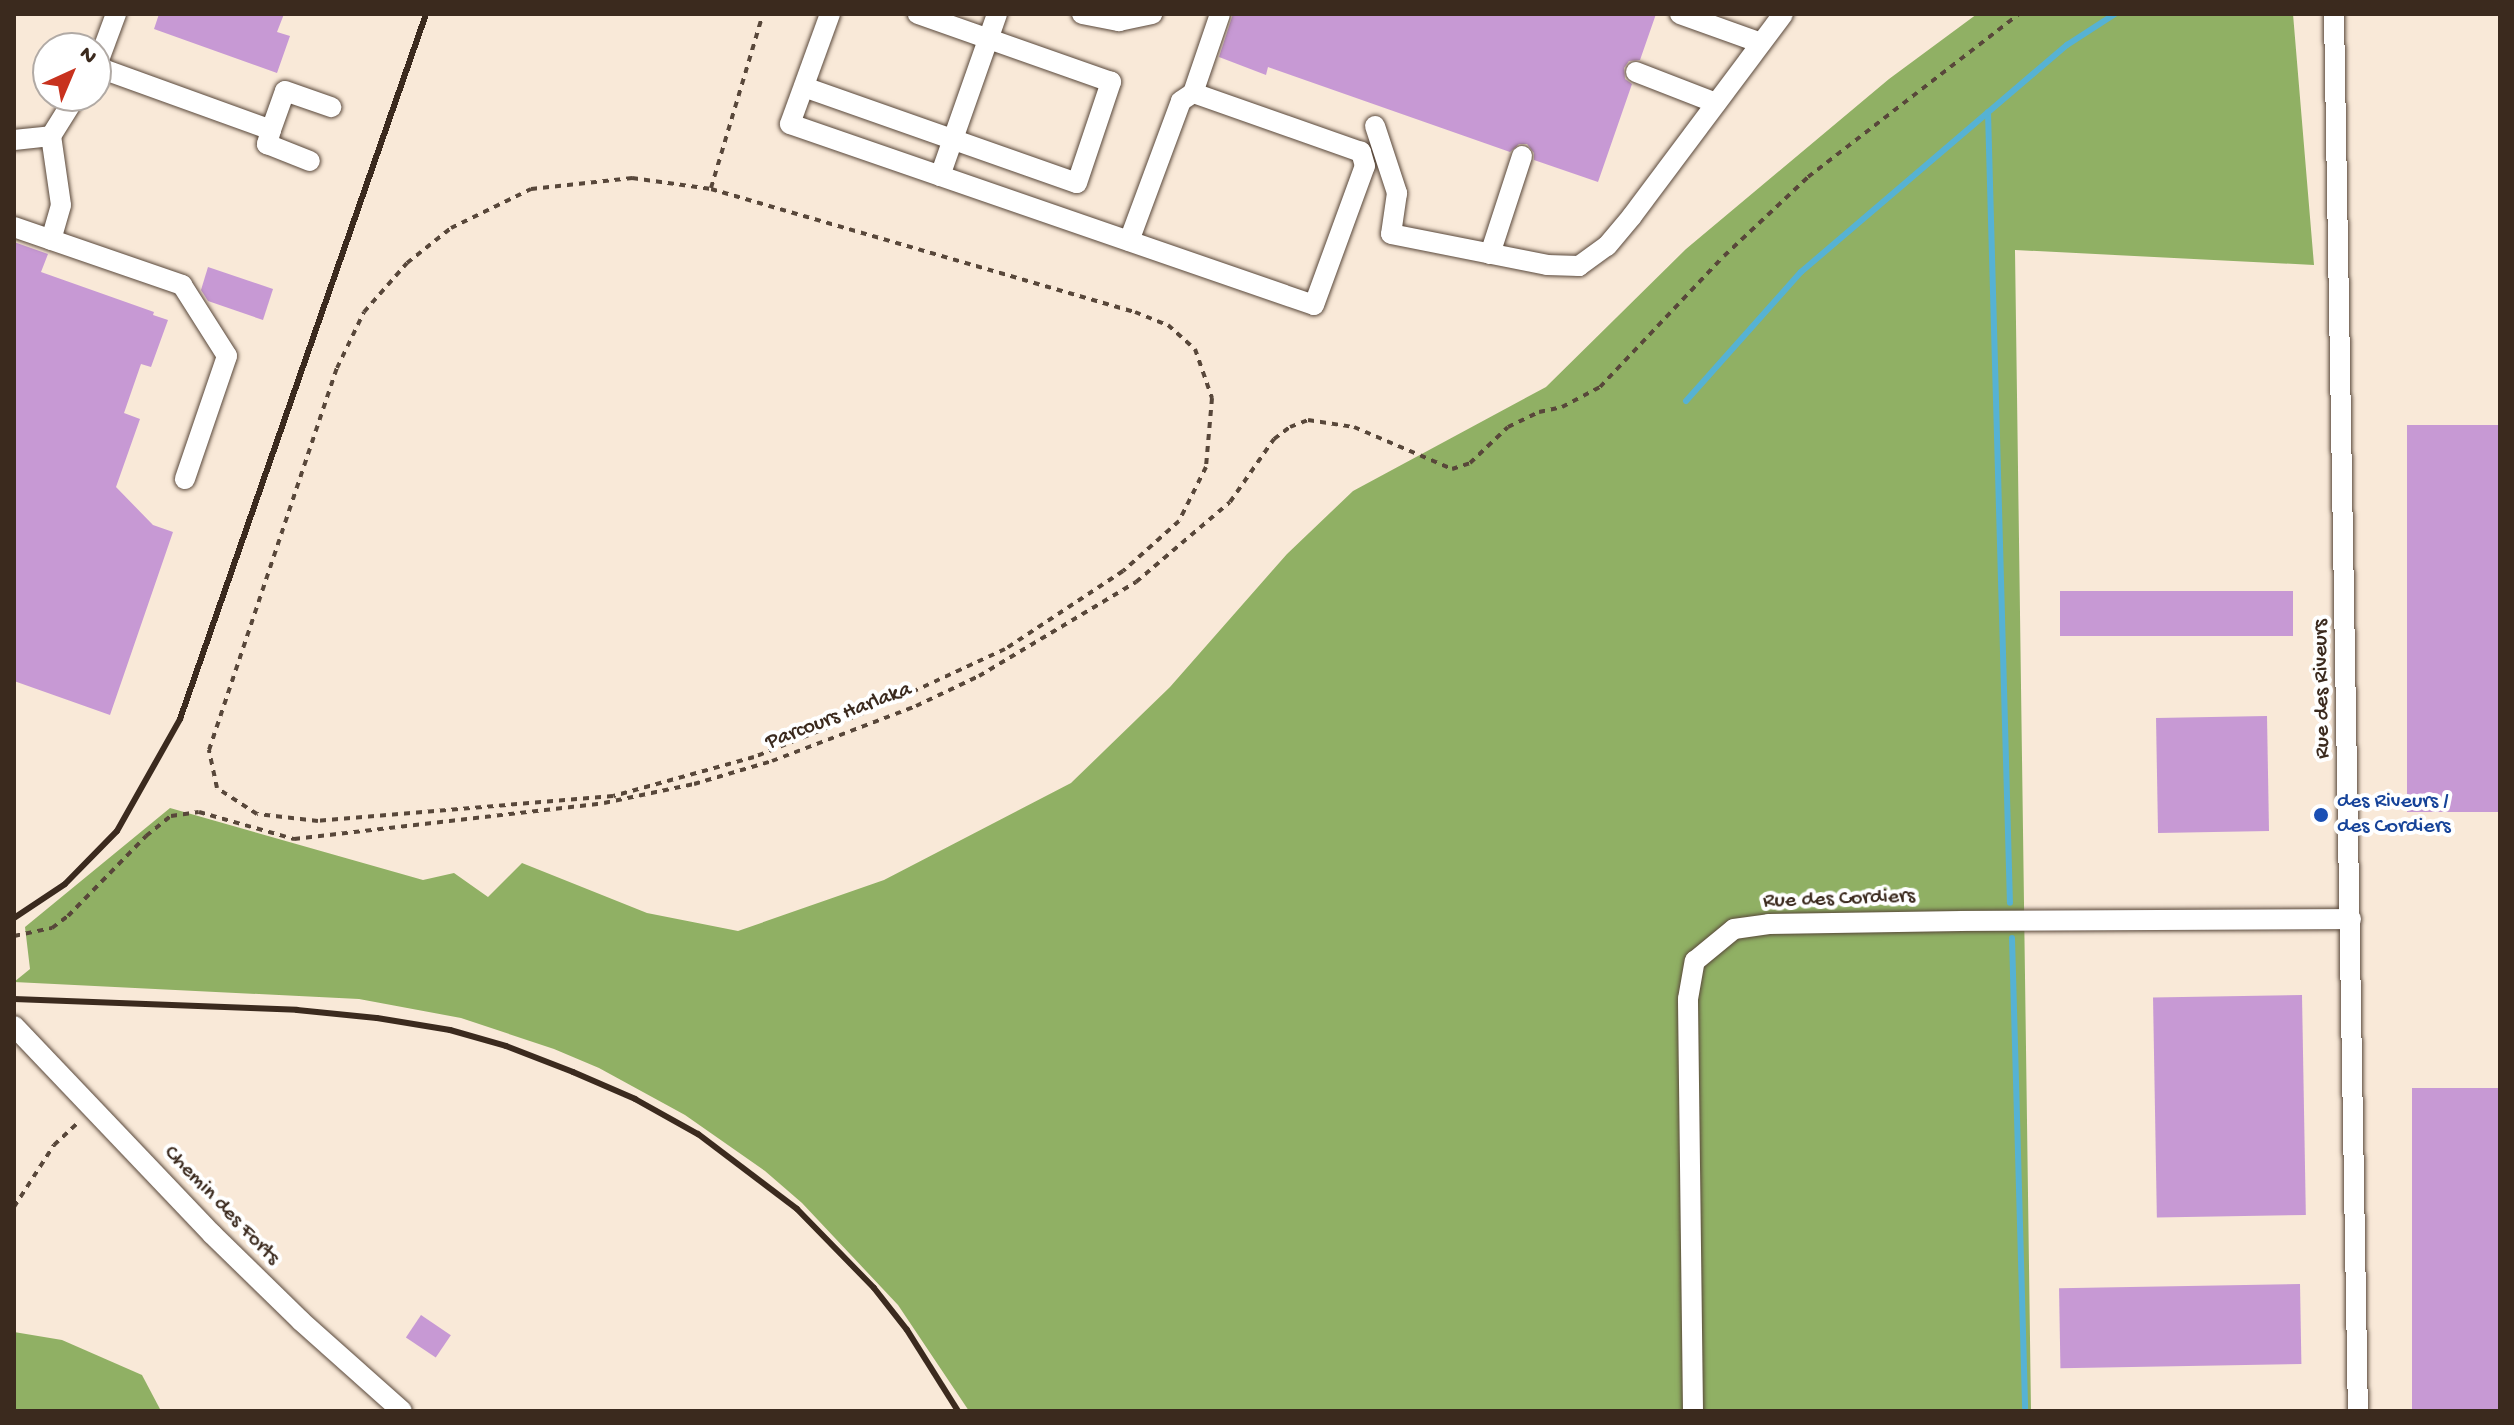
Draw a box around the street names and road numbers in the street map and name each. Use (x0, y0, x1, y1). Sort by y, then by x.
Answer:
street label: Rue des Riveurs (2309, 619, 2337, 759)
street label: Parcours Harlaka (762, 677, 916, 757)
street label: Rue des Cordiers (1763, 884, 1915, 916)
street label: Chemin des Forts (157, 1141, 285, 1271)

